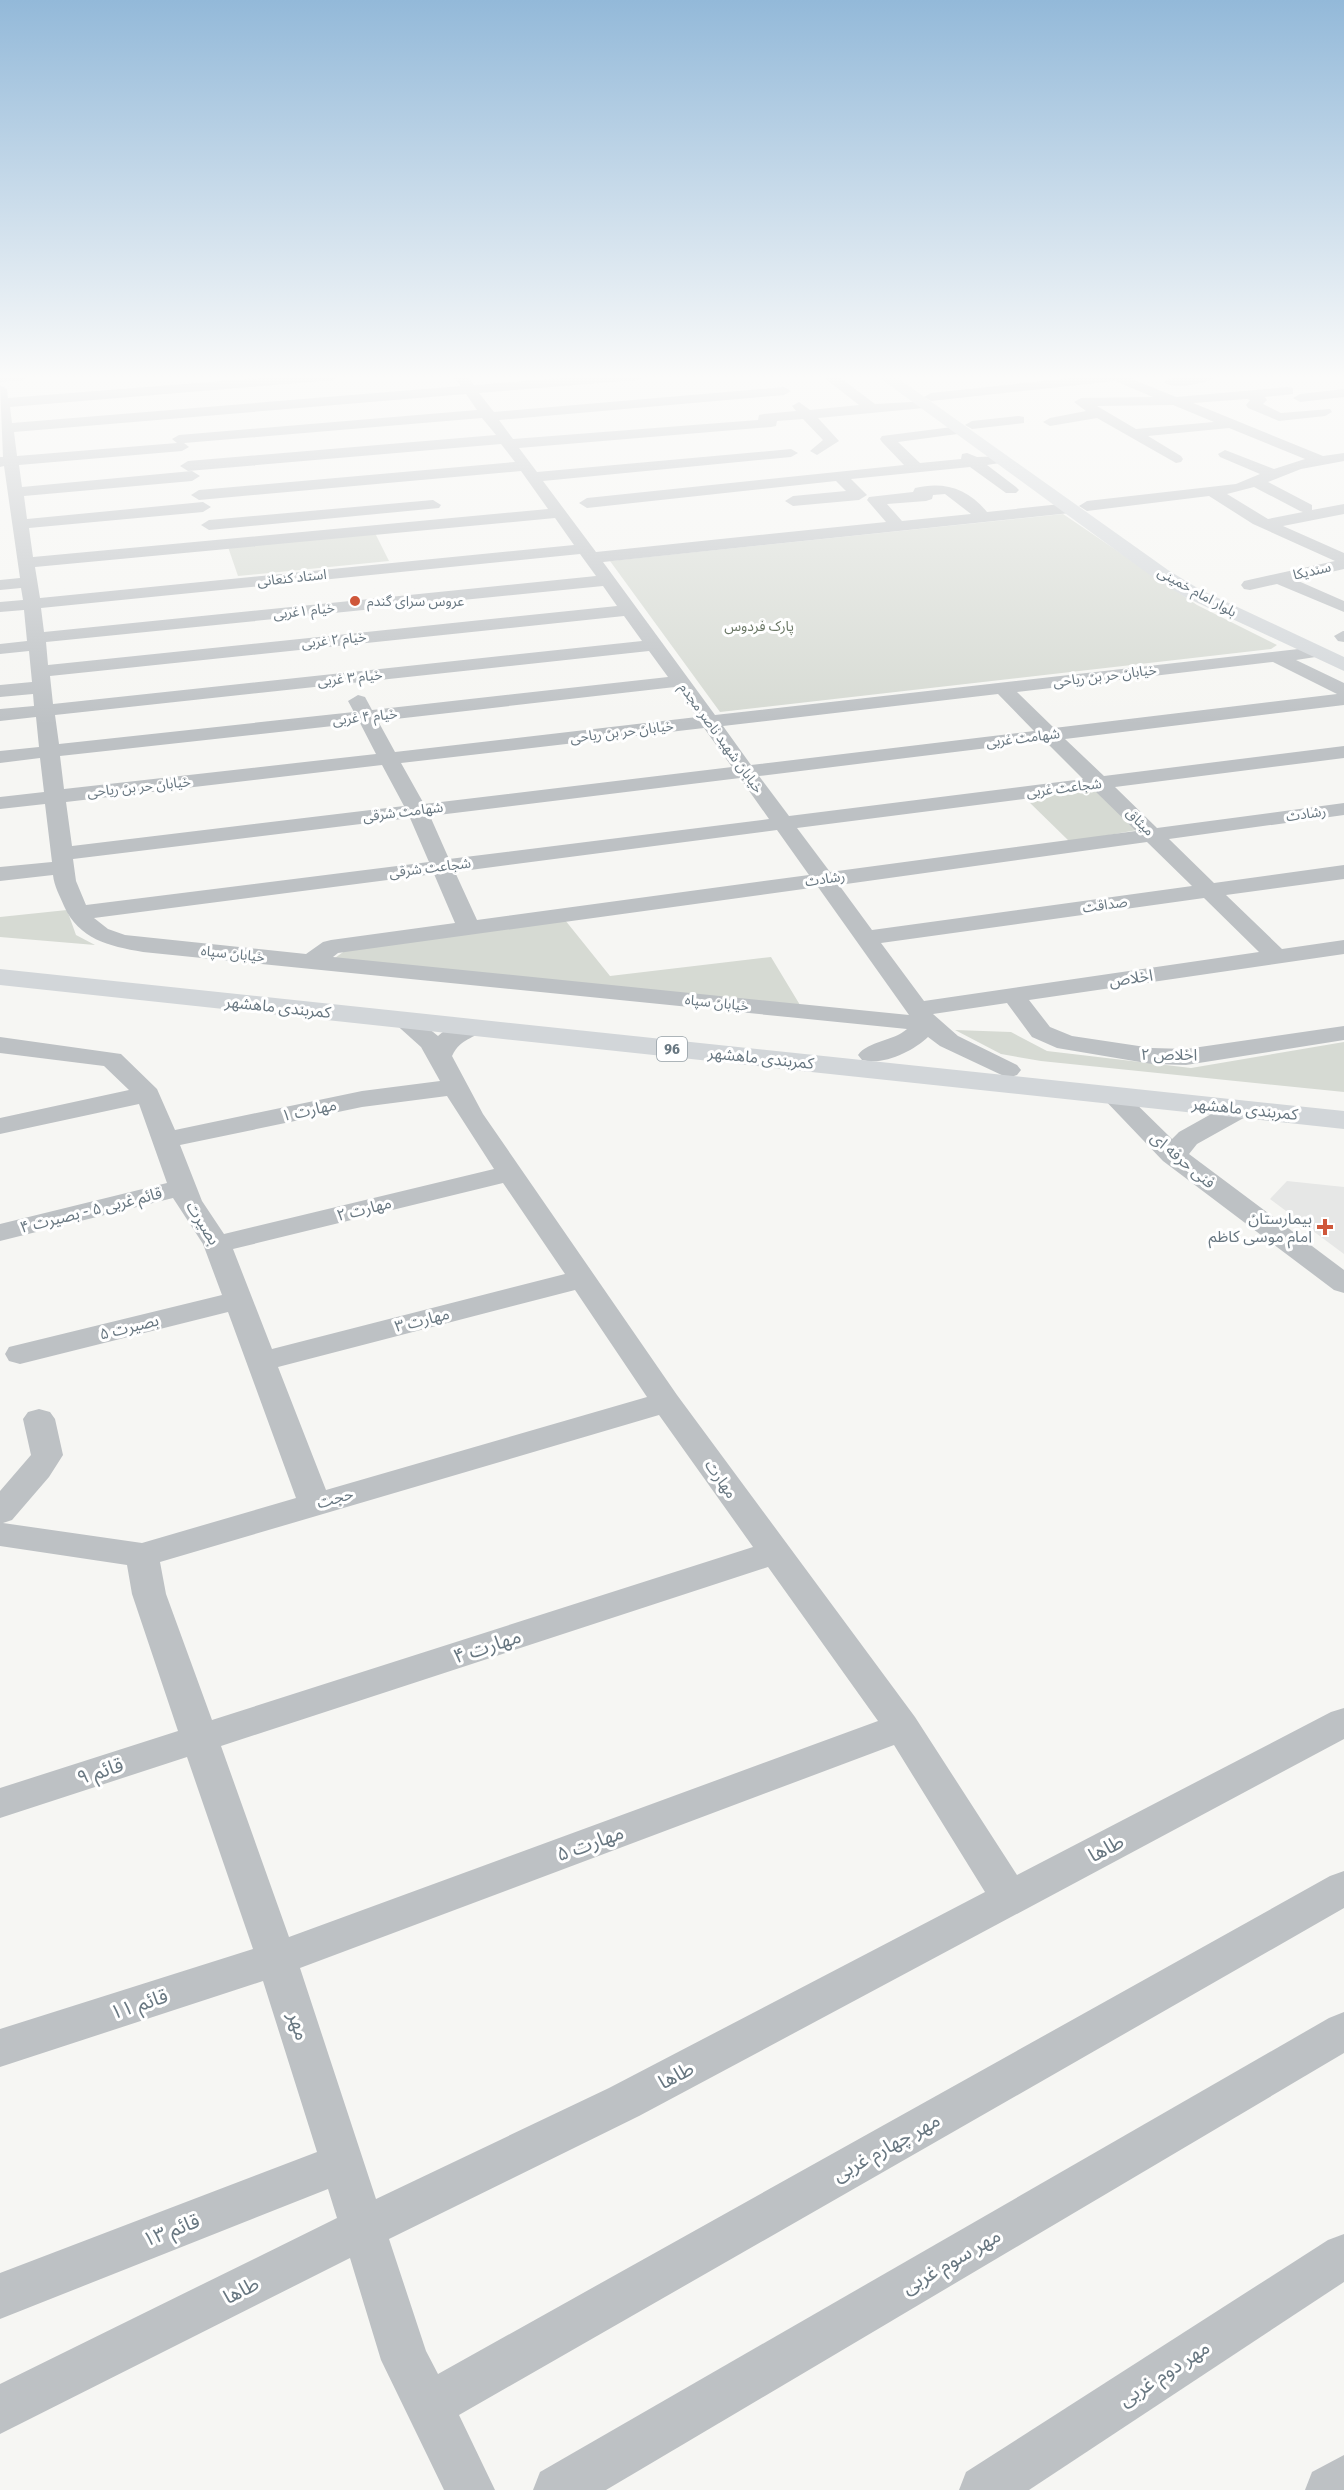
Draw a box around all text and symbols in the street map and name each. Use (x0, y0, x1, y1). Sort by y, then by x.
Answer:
street label: سندیکا (1291, 558, 1333, 584)
street label: بلوار امام خمینی (1154, 563, 1240, 623)
street label: استاد کنعانی (257, 566, 327, 590)
place label: عروس سرای گندم (367, 593, 464, 612)
marker: عروس سرای گندم (348, 594, 362, 608)
street label: خیام ۱غربی (272, 599, 336, 625)
park label: پارک فردوس (724, 618, 794, 636)
street label: خیام ۲ غربی (301, 628, 367, 654)
street label: خیابان حر بن ریاحی (1052, 661, 1158, 691)
street label: خیام ۳ غربی (317, 666, 383, 692)
street label: خیابان شهید ناصر مجدم (674, 680, 767, 798)
street label: خیام ۴ غربی (332, 705, 398, 731)
street label: خیابان حر بن ریاحی (569, 717, 675, 747)
street label: شهامت غربی (985, 725, 1061, 751)
street label: خیابان حر بن ریاحی (86, 773, 192, 801)
street label: شجاعت غربی (1025, 775, 1103, 801)
street label: شهامت شرقی (362, 799, 444, 825)
street label: رشادت (1285, 803, 1327, 825)
street label: میثاق (1122, 805, 1158, 839)
street label: شجاعت شرقی (388, 855, 472, 881)
street label: رشادت (804, 868, 846, 890)
street label: صداقت (1082, 893, 1129, 917)
street label: خیابان سپاه (200, 942, 266, 967)
street label: اخلاص (1108, 966, 1154, 990)
street label: خیابان سپاه (684, 991, 750, 1016)
street label: کمربندی ماهشهر (223, 992, 332, 1022)
road number: 96 (657, 1037, 687, 1061)
street label: کمربندی ماهشهر (706, 1043, 815, 1073)
street label: اخلاص ۲ (1141, 1045, 1197, 1064)
street label: کمربندی ماهشهر (1190, 1094, 1299, 1124)
street label: مهارت ۱ (280, 1095, 338, 1125)
street label: فنی حرفه ای (1147, 1128, 1219, 1192)
street label: قائم غربی ۵ - بصیرت ۴ (18, 1183, 165, 1240)
street label: مهارت ۲ (335, 1193, 393, 1225)
street label: بصیرت (182, 1198, 224, 1248)
place label: بیمارستان امام موسی کاظم (1209, 1209, 1312, 1249)
marker: بیمارستان امام موسی کاظم (1316, 1218, 1334, 1236)
street label: مهارت ۳ (393, 1304, 451, 1336)
street label: بصیرت ۵ (97, 1310, 161, 1344)
street label: مهارت (701, 1456, 741, 1502)
street label: حجت (315, 1484, 355, 1512)
street label: مهارت ۴ (450, 1624, 524, 1668)
street label: قائم ۹ (74, 1752, 127, 1793)
street label: مهارت ۵ (553, 1820, 627, 1866)
street label: طاها (1084, 1829, 1128, 1867)
street label: قائم ۱۱ (107, 1983, 172, 2027)
street label: مهر (283, 2008, 315, 2043)
street label: طاها (654, 2056, 698, 2094)
street label: مهر چهارم غربی (828, 2108, 945, 2189)
street label: قائم ۱۳ (139, 2208, 204, 2255)
street label: مهر سوم غربی (897, 2223, 1006, 2302)
street label: طاها (219, 2271, 263, 2309)
street label: مهر دوم غربی (1114, 2335, 1216, 2414)

